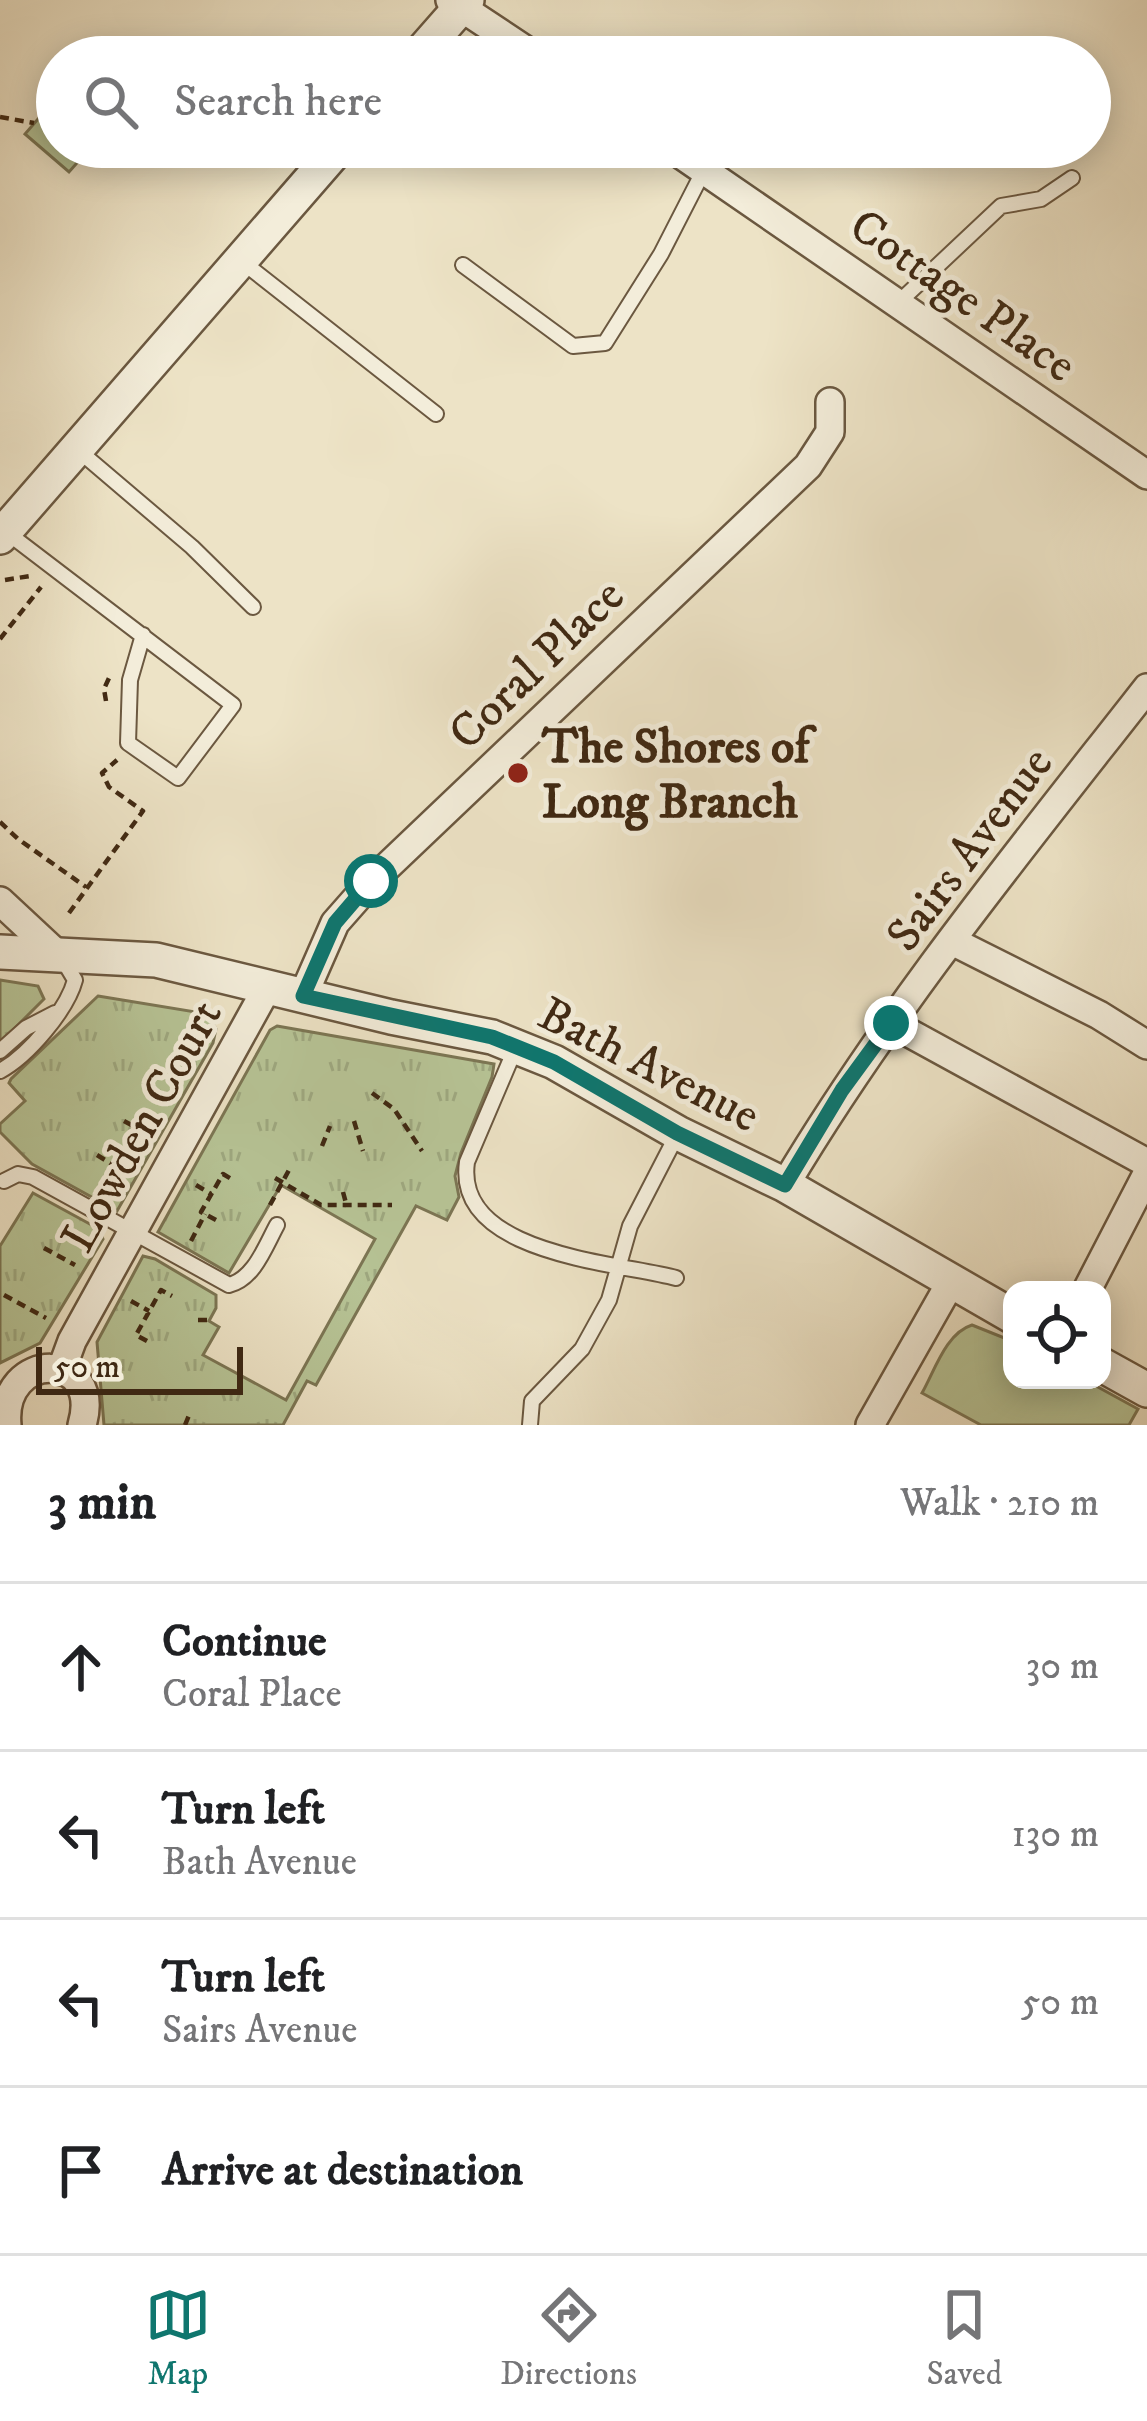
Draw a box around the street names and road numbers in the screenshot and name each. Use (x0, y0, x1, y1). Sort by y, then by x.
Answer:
street label: Cottage Place (837, 196, 1087, 396)
street label: Coral Place (437, 567, 637, 764)
street label: Sairs Avenue (874, 736, 1067, 964)
street label: Bath Avenue (528, 984, 769, 1147)
street label: Lowden Court (49, 990, 237, 1263)

